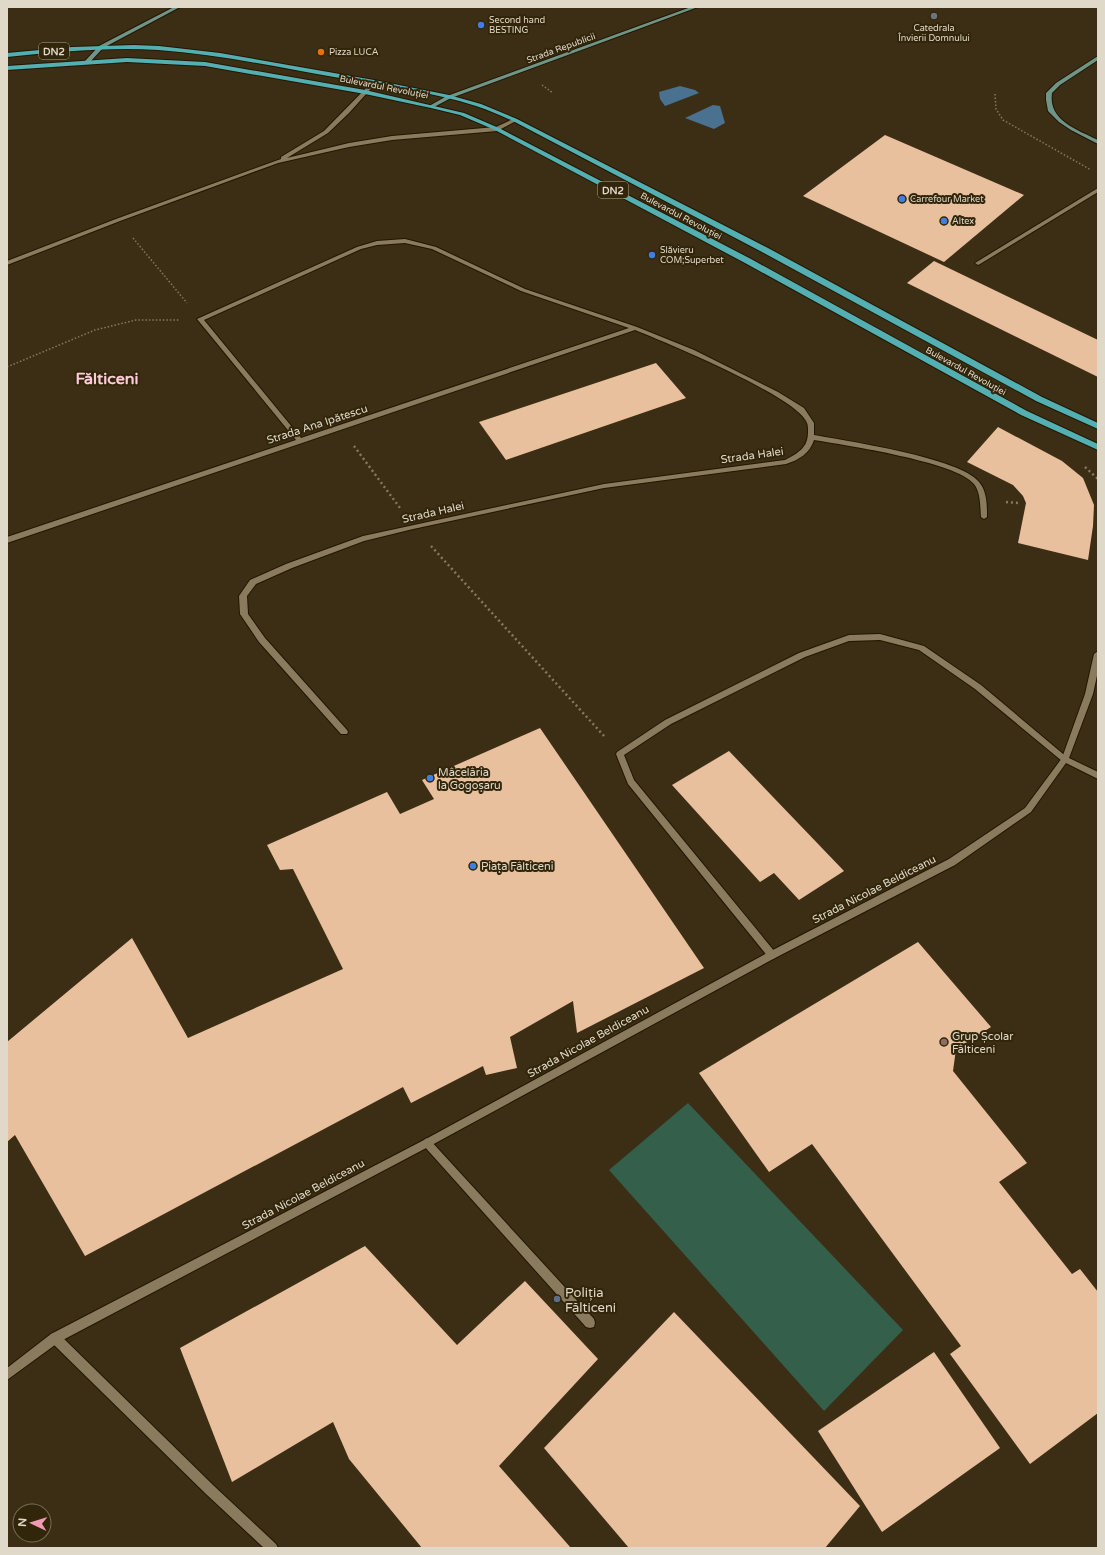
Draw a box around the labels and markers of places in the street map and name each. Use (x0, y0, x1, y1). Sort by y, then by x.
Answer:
marker: Catedrala Învierii Domnului (929, 11, 939, 21)
place label: Second hand BESTING (489, 15, 545, 36)
marker: Second hand BESTING (476, 20, 486, 30)
place label: Catedrala Învierii Domnului (898, 23, 970, 44)
marker: Pizza LUCA (316, 47, 326, 57)
place label: Pizza LUCA (329, 47, 379, 58)
marker: Carrefour Market (897, 194, 907, 204)
place label: Carrefour Market (910, 194, 984, 205)
marker: Altex (939, 216, 949, 226)
place label: Altex (952, 216, 974, 227)
place label: Slăvieru COM;Superbet (660, 245, 724, 266)
marker: Slăvieru COM;Superbet (647, 250, 657, 260)
place label: Măcelăria la Gogoșaru (438, 766, 501, 792)
marker: Măcelăria la Gogoșaru (425, 773, 435, 783)
place label: Piața Fălticeni (481, 860, 554, 873)
marker: Piața Fălticeni (468, 861, 478, 871)
place label: Grup Școlar Fălticeni (952, 1030, 1014, 1056)
marker: Grup Școlar Fălticeni (939, 1037, 949, 1047)
place label: Poliția Fălticeni (565, 1285, 616, 1316)
marker: Poliția Fălticeni (552, 1294, 562, 1304)

